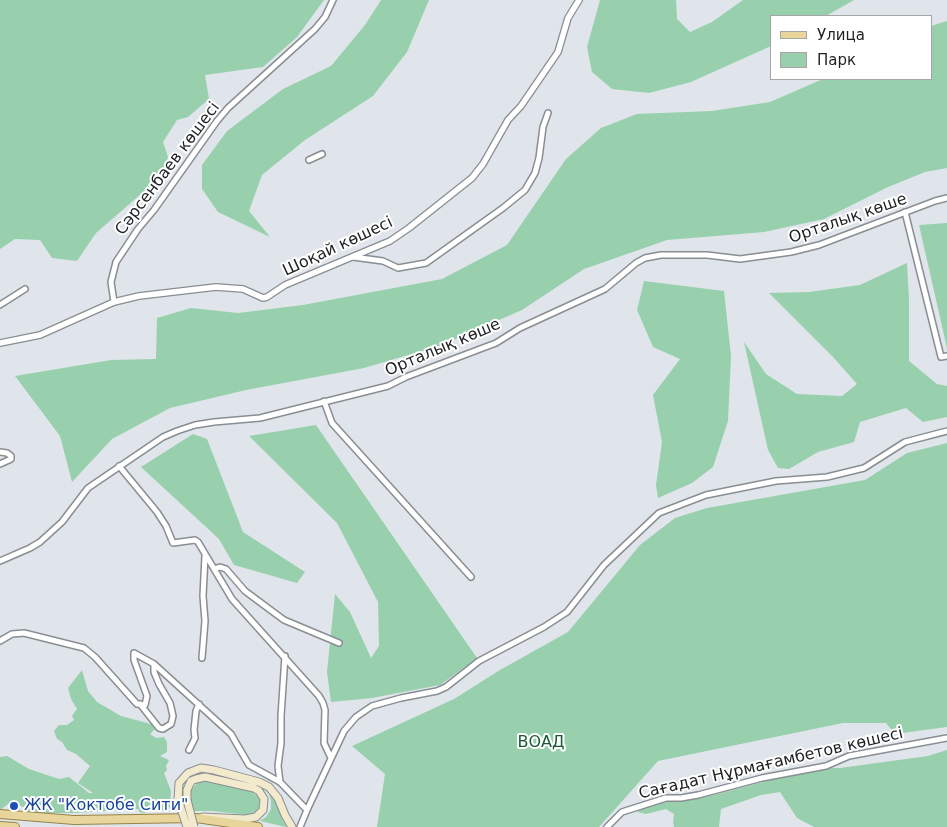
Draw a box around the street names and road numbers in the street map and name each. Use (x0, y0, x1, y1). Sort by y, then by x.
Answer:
street label: Сәрсенбаев көшесі (112, 99, 224, 239)
street label: Орталық көше (787, 190, 909, 248)
street label: Шоқай көшесі (280, 213, 396, 281)
street label: Орталық көше (382, 315, 504, 381)
street label: Сағадат Нұрмағамбетов көшесі (637, 724, 905, 804)

